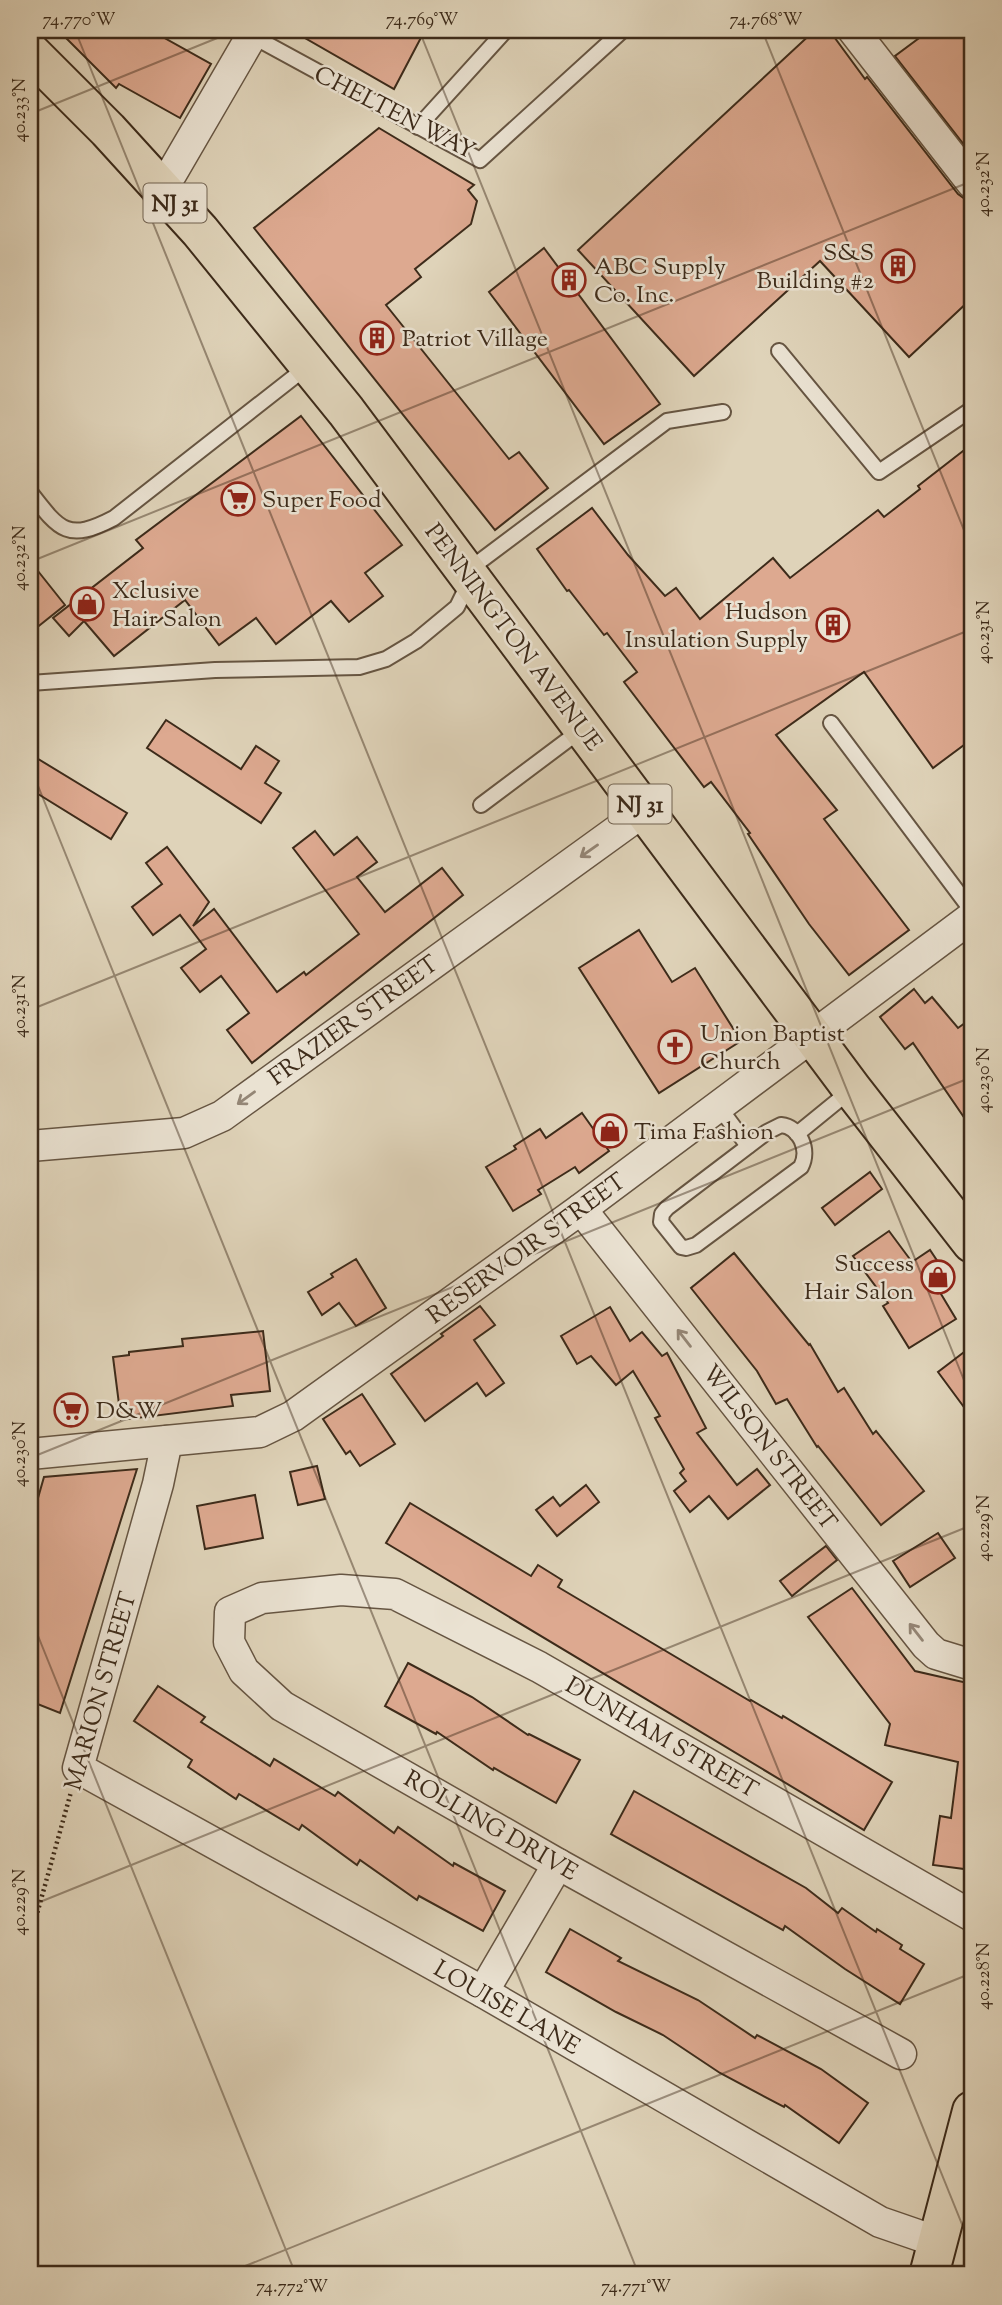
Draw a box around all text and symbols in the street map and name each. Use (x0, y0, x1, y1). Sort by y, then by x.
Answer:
text: 74.770°W (43, 8, 115, 34)
text: 74.769°W (386, 8, 458, 34)
text: 74.768°W (729, 8, 803, 34)
street label: CHELTEN WAY (307, 58, 481, 169)
text: 40.233°N (8, 78, 34, 142)
text: 40.232°N (972, 151, 998, 217)
road number: NJ 31 (144, 184, 206, 222)
place label: S&S Building #2 (757, 237, 874, 299)
building icon: S&S Building #2 (879, 247, 917, 285)
place label: ABC Supply Co. Inc. (594, 251, 726, 313)
building icon: ABC Supply Co. Inc. (550, 261, 588, 299)
building icon: Patriot Village (358, 319, 396, 357)
place label: Patriot Village (402, 323, 548, 357)
supermarket icon: Super Food (219, 480, 257, 518)
place label: Super Food (262, 484, 382, 518)
street label: PENNINGTON AVENUE (415, 517, 610, 760)
text: 40.232°N (8, 525, 34, 591)
place label: Xclusive Hair Salon (112, 575, 222, 637)
shop icon: Xclusive Hair Salon (68, 585, 106, 623)
place label: Hudson Insulation Supply (625, 596, 808, 658)
text: 40.231°N (972, 600, 998, 664)
building icon: Hudson Insulation Supply (814, 606, 852, 644)
road number: NJ 31 (608, 784, 672, 824)
one-way arrow (580, 844, 599, 858)
street label: FRAZIER STREET (262, 948, 446, 1095)
text: 40.231°N (8, 974, 34, 1038)
place label: Union Baptist Church (700, 1018, 845, 1080)
church icon: Union Baptist Church (656, 1028, 694, 1066)
text: 40.230°N (972, 1047, 998, 1113)
one-way arrow (237, 1091, 255, 1106)
shop icon: Tima Fashion (591, 1112, 629, 1150)
place label: Tima Fashion (634, 1116, 774, 1150)
street label: RESERVOIR STREET (421, 1166, 634, 1333)
place label: Success Hair Salon (804, 1248, 914, 1310)
shop icon: Success Hair Salon (919, 1258, 957, 1296)
one-way arrow (676, 1329, 691, 1347)
street label: WILSON STREET (693, 1358, 844, 1538)
supermarket icon: D&W (52, 1391, 90, 1429)
place label: D&W (96, 1395, 163, 1429)
text: 40.230°N (8, 1421, 34, 1487)
text: 40.229°N (972, 1495, 998, 1561)
street label: MARION STREET (57, 1588, 147, 1795)
one-way arrow (908, 1623, 923, 1642)
street label: DUNHAM STREET (558, 1670, 764, 1808)
street label: ROLLING DRIVE (397, 1763, 584, 1891)
text: 40.229°N (8, 1869, 34, 1935)
text: 40.228°N (972, 1942, 998, 2010)
street label: LOUISE LANE (427, 1953, 586, 2065)
text: 74.772°W (256, 2275, 328, 2301)
text: 74.771°W (601, 2275, 671, 2301)

